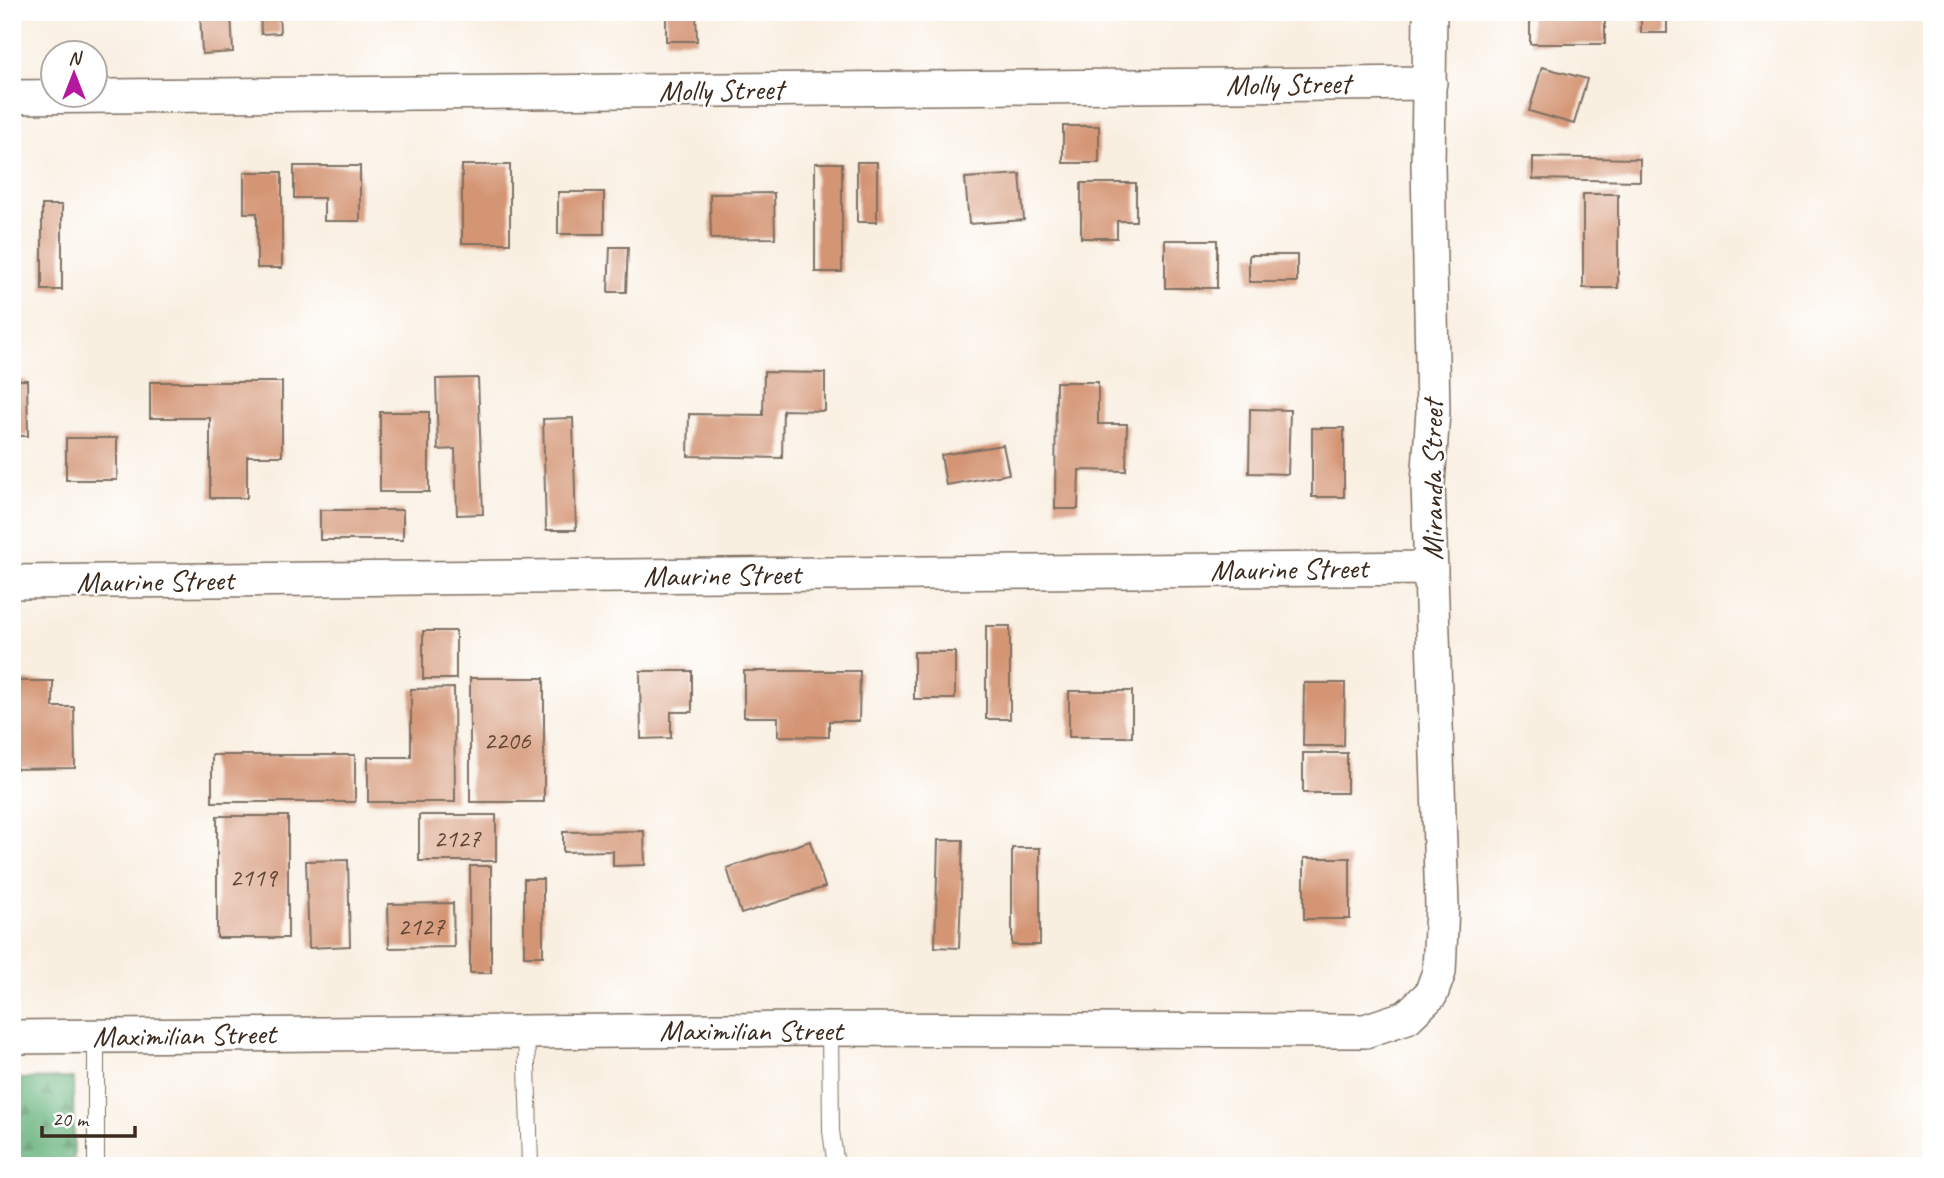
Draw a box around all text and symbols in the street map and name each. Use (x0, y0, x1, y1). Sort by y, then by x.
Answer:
north arrow (38, 38, 108, 108)
text: N (68, 46, 83, 70)
street label: Molly Street (1225, 64, 1355, 104)
street label: Molly Street (658, 70, 788, 110)
street label: Miranda Street (1413, 396, 1451, 560)
street label: Maurine Street (1210, 549, 1371, 589)
street label: Maurine Street (643, 555, 804, 595)
street label: Maurine Street (76, 561, 237, 601)
house number: 2206 (484, 724, 532, 757)
house number: 2127 (434, 822, 482, 855)
house number: 2119 (230, 861, 279, 894)
house number: 2127 (398, 910, 446, 943)
street label: Maximilian Street (660, 1011, 845, 1049)
street label: Maximilian Street (92, 1014, 279, 1056)
scale bar (42, 1094, 135, 1138)
text: 20 m (52, 1106, 90, 1132)

